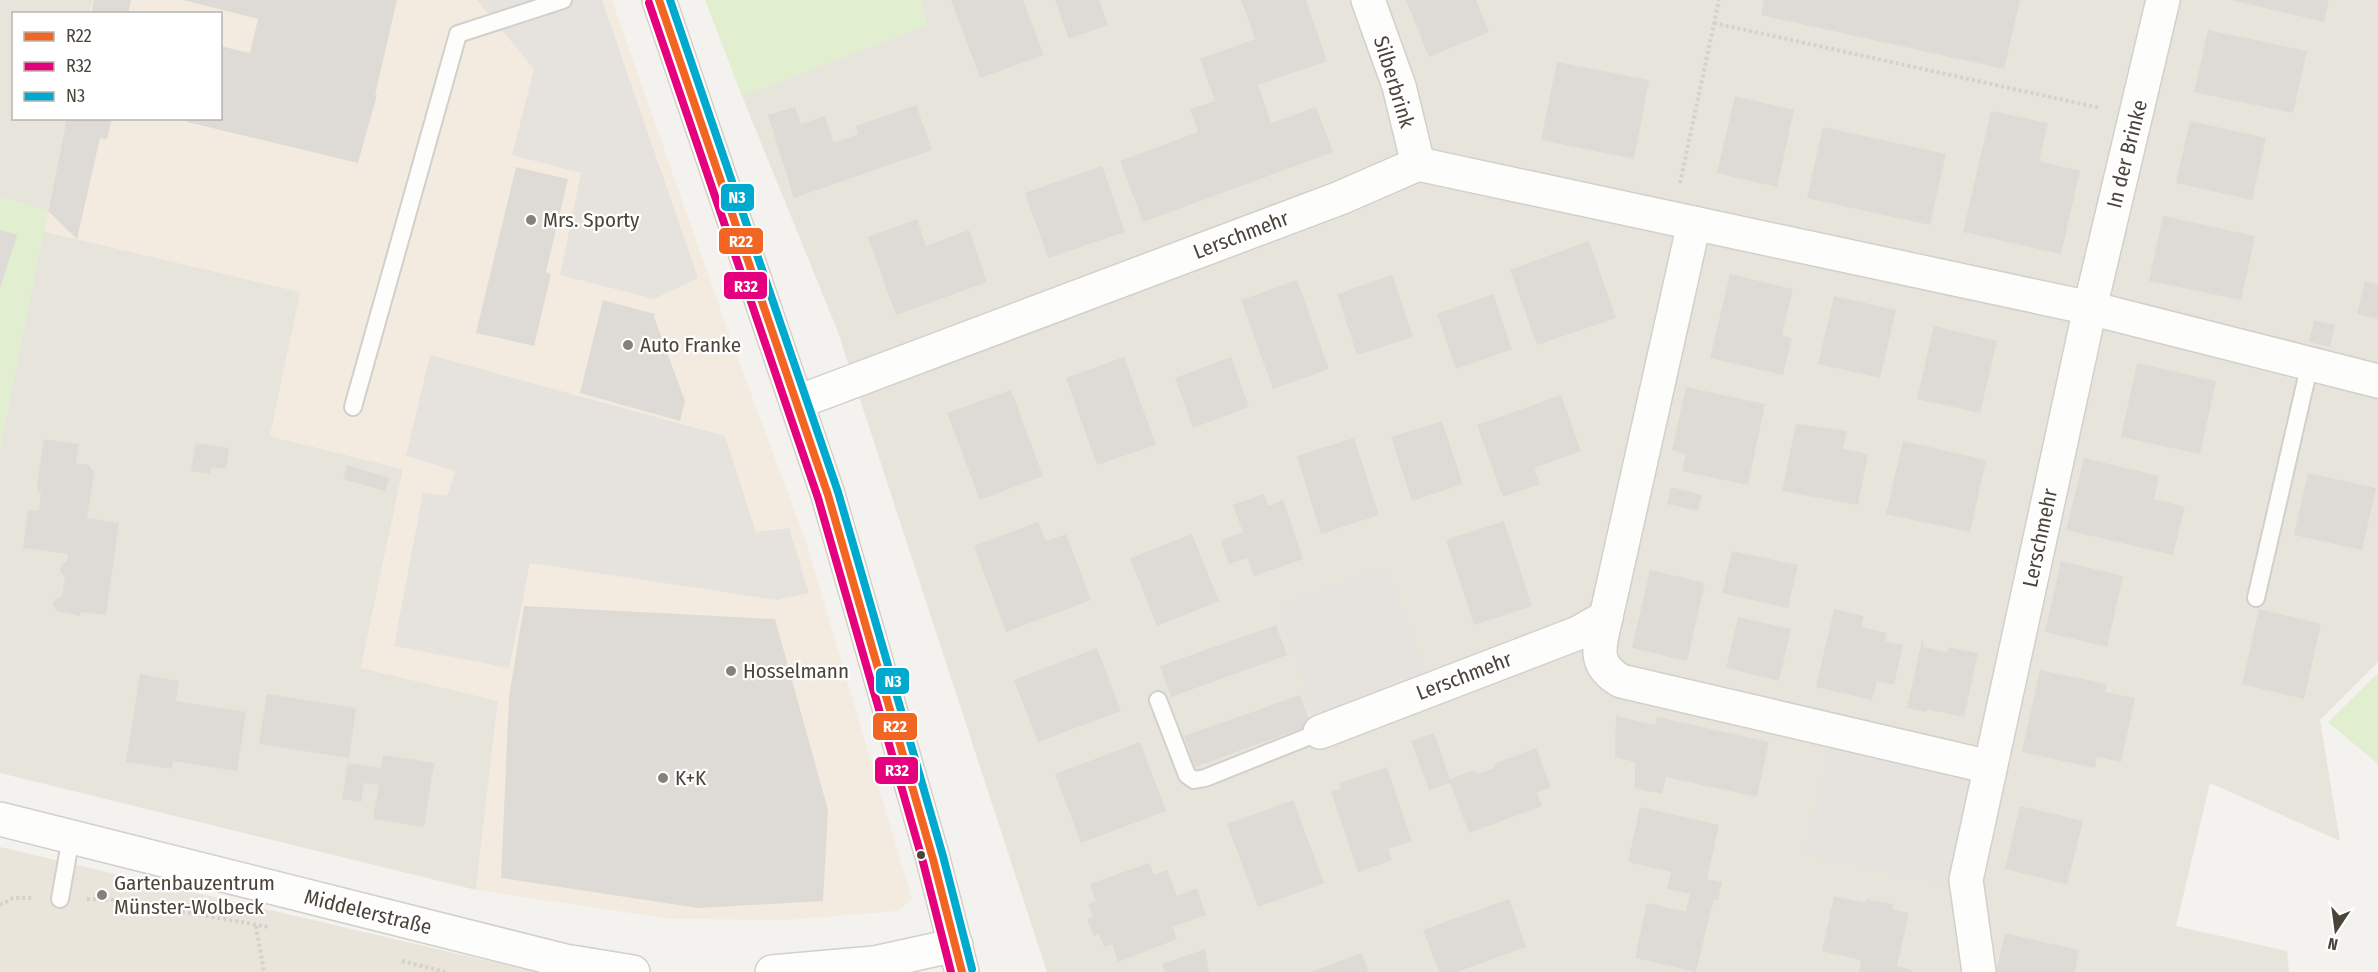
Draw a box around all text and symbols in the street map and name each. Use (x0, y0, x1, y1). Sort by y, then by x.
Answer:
legend (12, 12, 222, 120)
text: R22 (66, 25, 92, 47)
street label: Silberbrink (1368, 33, 1420, 131)
text: R32 (66, 55, 92, 77)
text: N3 (66, 85, 85, 107)
street label: In der Brinke (2101, 97, 2153, 211)
line badge: N3 (720, 183, 755, 212)
text: N3 (728, 188, 746, 207)
street label: Lerschmehr (1190, 205, 1293, 265)
place label: Mrs. Sporty (543, 207, 640, 233)
marker: Mrs. Sporty (524, 213, 538, 227)
line badge: R22 (718, 227, 764, 255)
text: R22 (729, 232, 753, 251)
line badge: R32 (723, 271, 768, 300)
text: R32 (734, 277, 759, 296)
place label: Auto Franke (640, 332, 741, 358)
marker: Auto Franke (621, 338, 635, 352)
street label: Lerschmehr (2017, 486, 2063, 590)
street label: Lerschmehr (1413, 646, 1516, 706)
place label: Hosselmann (743, 658, 849, 684)
marker: Hosselmann (724, 664, 738, 678)
line badge: N3 (875, 667, 910, 695)
text: N3 (884, 672, 902, 691)
line badge: R22 (872, 712, 918, 741)
text: R22 (883, 717, 907, 736)
line badge: R32 (874, 756, 919, 785)
text: R32 (885, 761, 910, 780)
place label: K+K (675, 765, 707, 791)
marker: K+K (656, 771, 670, 785)
unlabelled marker (915, 849, 927, 861)
place label: Gartenbauzentrum Münster-Wolbeck (114, 870, 275, 920)
street label: Middelerstraße (302, 884, 434, 940)
marker: Gartenbauzentrum Münster-Wolbeck (95, 888, 109, 902)
north arrow (2306, 900, 2366, 960)
text: N (2326, 934, 2340, 954)

